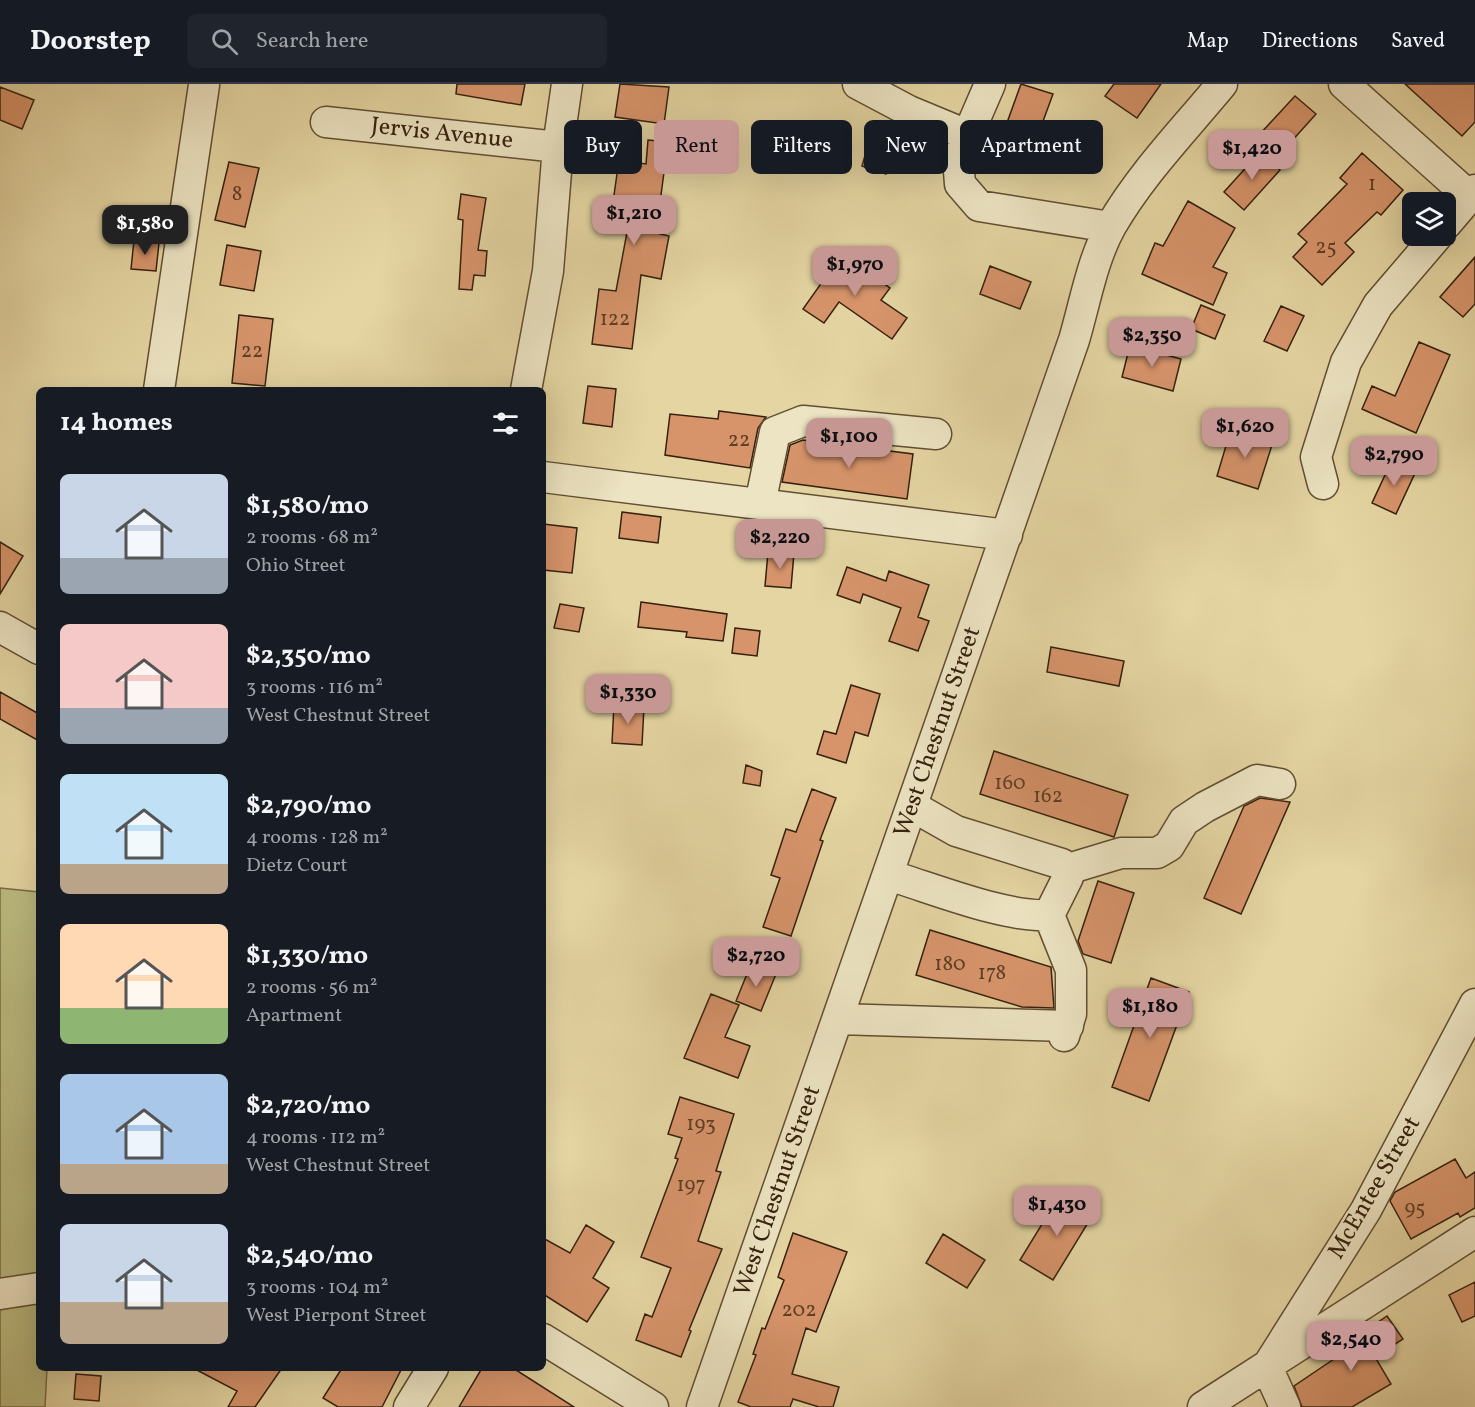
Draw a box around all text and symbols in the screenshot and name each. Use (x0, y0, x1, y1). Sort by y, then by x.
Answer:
search box (187, 14, 607, 68)
text: Doorstep (30, 22, 151, 61)
icon: search (208, 25, 241, 58)
text: Search here (256, 26, 369, 57)
text: Map (1187, 27, 1229, 56)
text: Directions (1262, 27, 1358, 56)
text: Saved (1391, 27, 1445, 56)
street label: Jervis Avenue (369, 110, 515, 158)
chip: Buy (564, 120, 642, 174)
chip: Rent (654, 120, 739, 174)
chip: Filters (751, 120, 852, 174)
chip: New (864, 120, 948, 174)
chip: Apartment (960, 120, 1103, 174)
pin: $1,420 (1203, 130, 1301, 181)
text: $1,420 (1222, 135, 1282, 163)
house number: 1 (1368, 170, 1376, 199)
house number: 8 (232, 180, 242, 209)
map controls (1402, 192, 1456, 246)
button: layers (1402, 192, 1456, 246)
pin: $1,210 (585, 195, 683, 246)
text: $1,210 (606, 200, 662, 228)
pin: $1,580 (96, 205, 194, 256)
text: $1,580 (116, 210, 174, 238)
house number: 25 (1315, 233, 1337, 262)
pin: $1,970 (806, 246, 904, 297)
text: $1,970 (826, 251, 884, 279)
house number: 122 (600, 305, 630, 334)
pin: $2,350 (1103, 317, 1201, 368)
text: $2,350 (1123, 322, 1181, 350)
house number: 22 (241, 337, 263, 366)
text: 14 homes (60, 405, 173, 441)
icon: filters (489, 407, 522, 440)
pin: $1,620 (1196, 408, 1294, 459)
text: $1,620 (1216, 413, 1274, 441)
pin: $1,100 (800, 418, 898, 469)
text: $1,100 (820, 423, 878, 451)
house number: 22 (728, 426, 750, 455)
pin: $2,790 (1345, 436, 1443, 487)
text: $2,790 (1364, 441, 1424, 469)
text: $1,580/mo (246, 488, 369, 524)
icon: home (108, 498, 180, 570)
pin: $2,220 (731, 519, 829, 570)
text: 2 rooms · 68 m² (246, 524, 378, 552)
text: $2,220 (750, 524, 810, 552)
text: Ohio Street (246, 552, 346, 580)
street label: West Chestnut Street (886, 622, 990, 842)
text: $2,350/mo (246, 638, 371, 674)
icon: home (108, 648, 180, 720)
text: 3 rooms · 116 m² (246, 674, 383, 702)
pin: $1,330 (579, 674, 677, 725)
text: $1,330 (600, 679, 656, 707)
text: West Chestnut Street (246, 702, 430, 730)
house number: 160 (994, 769, 1026, 798)
house number: 162 (1033, 782, 1063, 811)
text: $2,790/mo (246, 788, 371, 824)
icon: home (108, 798, 180, 870)
text: 4 rooms · 128 m² (246, 824, 388, 852)
text: Dietz Court (246, 852, 348, 880)
pin: $2,720 (707, 937, 805, 988)
text: $1,330/mo (246, 938, 368, 974)
text: $2,720 (727, 942, 785, 970)
icon: home (108, 948, 180, 1020)
house number: 180 (934, 950, 966, 979)
house number: 178 (978, 959, 1006, 988)
text: 2 rooms · 56 m² (246, 974, 377, 1002)
pin: $1,180 (1101, 988, 1199, 1039)
text: $1,180 (1122, 993, 1178, 1021)
text: Apartment (246, 1002, 342, 1030)
street label: West Chestnut Street (726, 1081, 830, 1301)
text: $2,720/mo (246, 1088, 370, 1124)
icon: home (108, 1098, 180, 1170)
house number: 193 (686, 1110, 716, 1139)
street label: McEntee Street (1320, 1110, 1430, 1266)
text: 4 rooms · 112 m² (246, 1124, 385, 1152)
text: West Chestnut Street (246, 1152, 430, 1180)
house number: 197 (676, 1171, 706, 1200)
pin: $1,430 (1008, 1186, 1106, 1237)
text: $1,430 (1028, 1191, 1086, 1219)
house number: 95 (1405, 1194, 1425, 1223)
text: $2,540/mo (246, 1238, 373, 1274)
icon: home (108, 1248, 180, 1320)
text: 3 rooms · 104 m² (246, 1274, 388, 1302)
house number: 202 (782, 1296, 816, 1325)
text: West Pierpont Street (246, 1302, 427, 1330)
pin: $2,540 (1302, 1321, 1400, 1372)
text: $2,540 (1321, 1326, 1381, 1354)

